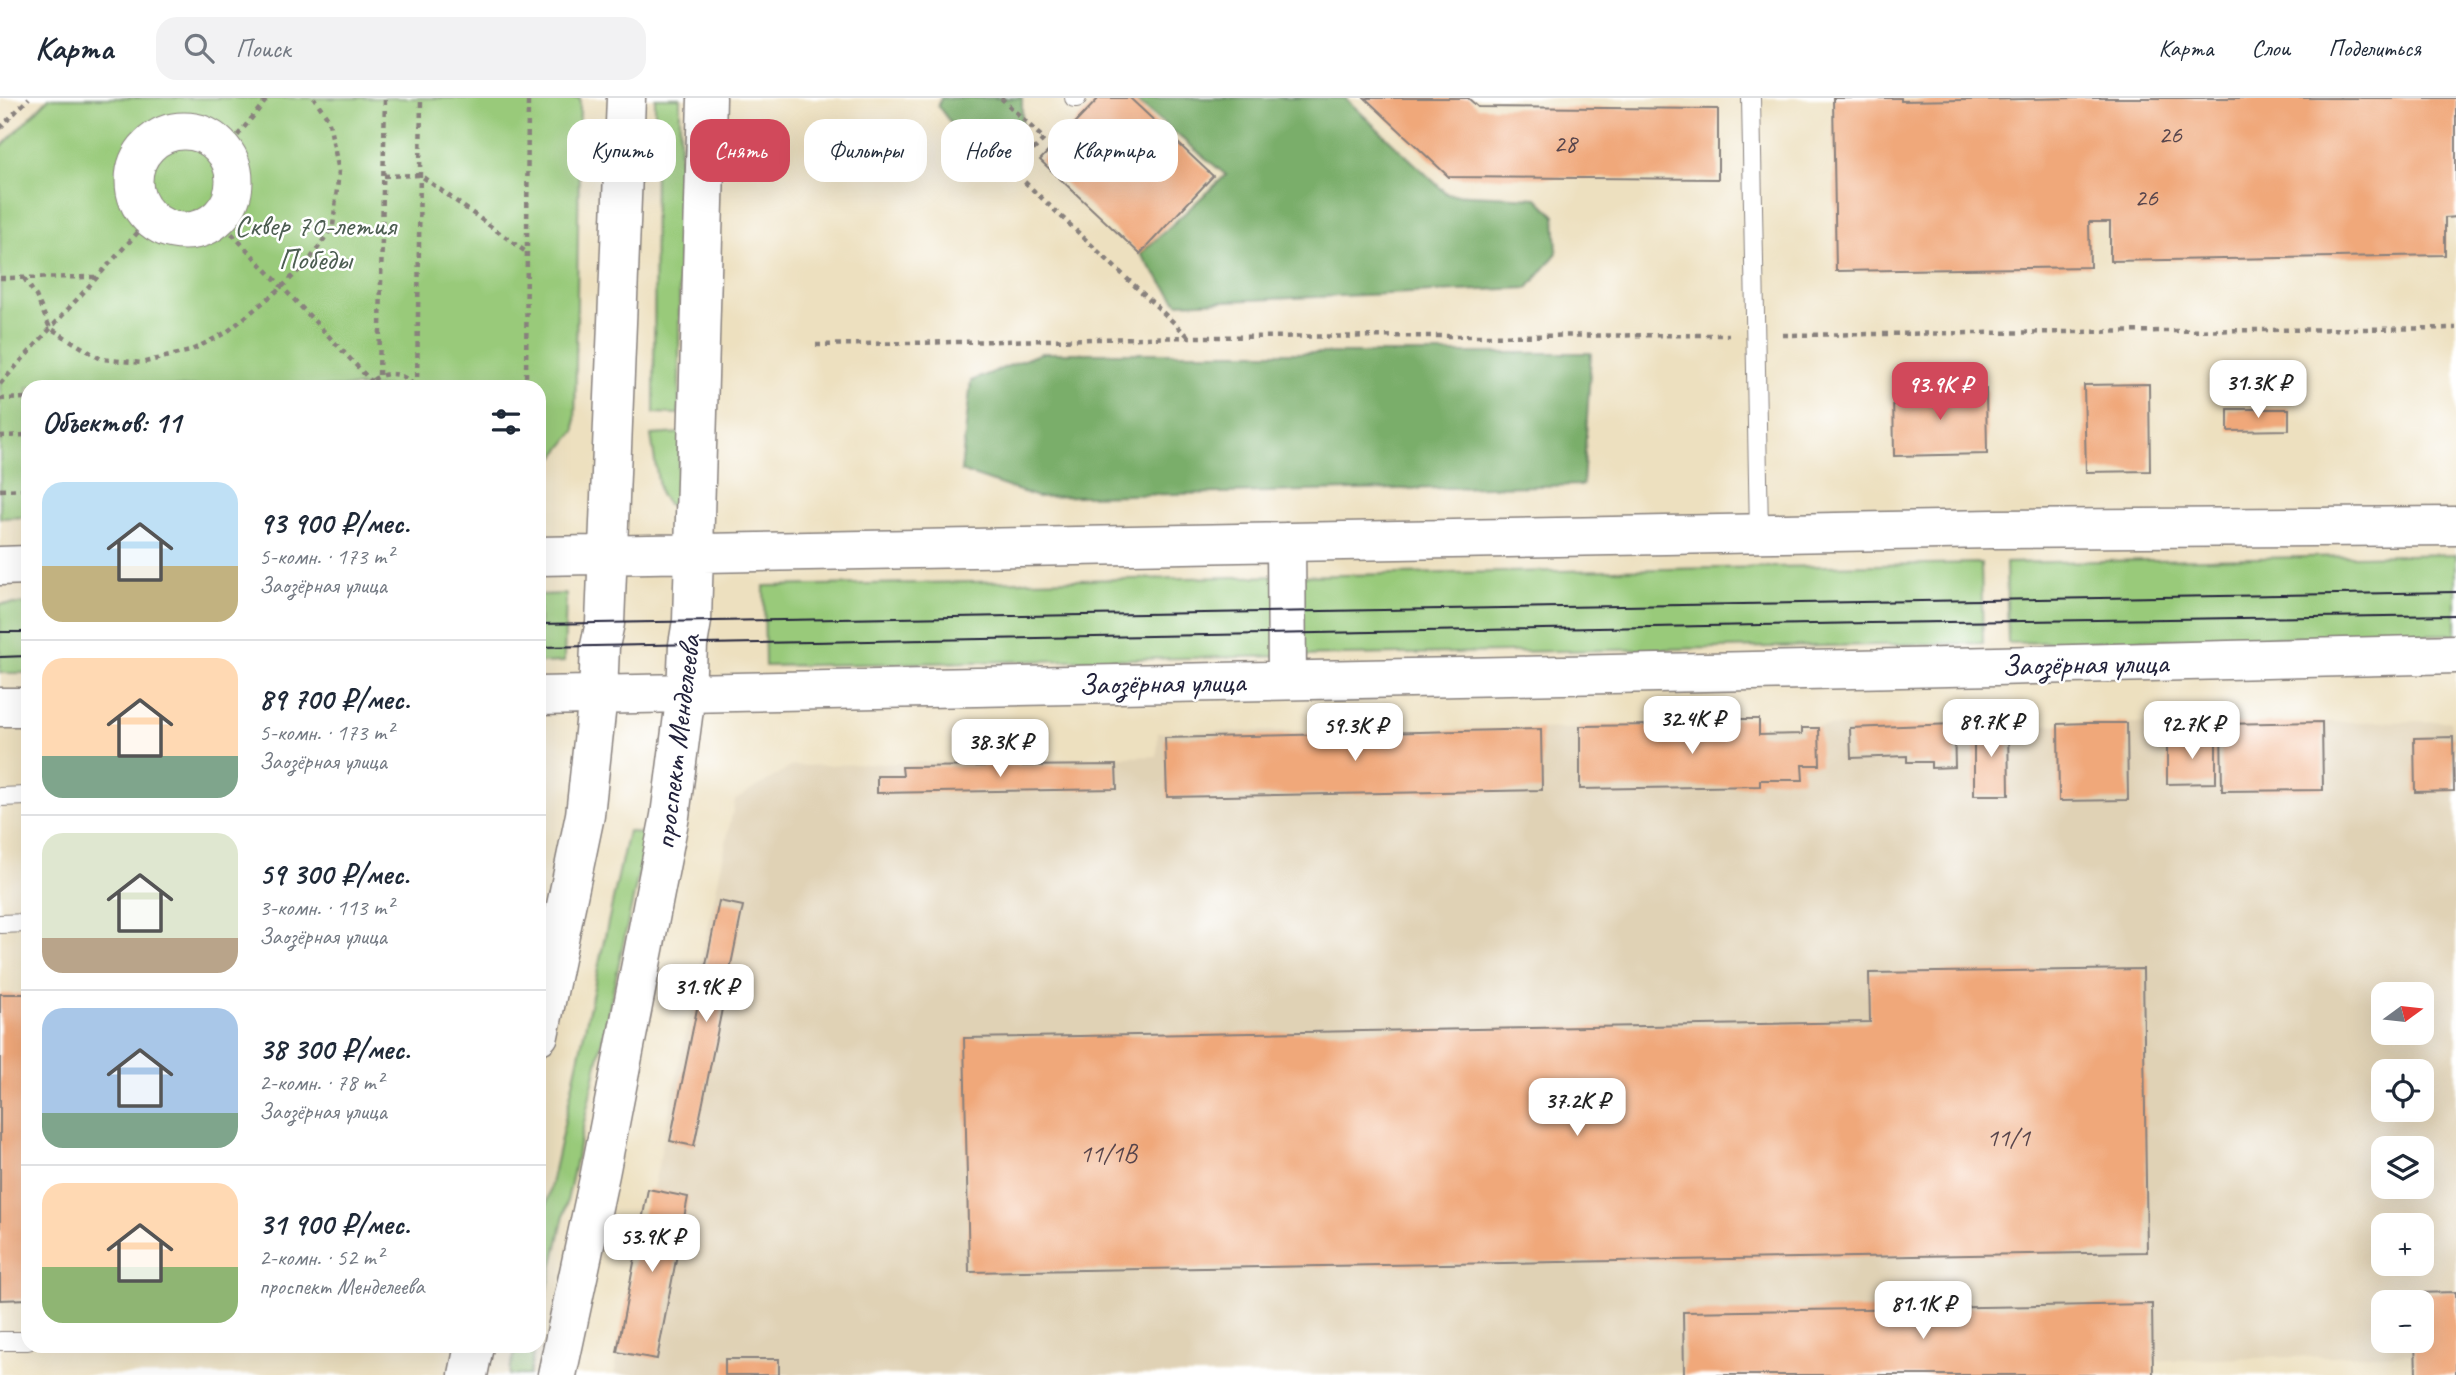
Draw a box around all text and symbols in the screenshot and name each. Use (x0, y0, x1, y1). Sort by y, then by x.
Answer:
search box (156, 17, 646, 80)
text: Карта (35, 27, 114, 69)
icon: search (180, 29, 218, 67)
text: Поиск (236, 32, 290, 65)
text: Карта (2159, 33, 2213, 63)
text: Слои (2251, 33, 2290, 63)
text: Поделиться (2328, 33, 2421, 63)
house number: 26 (2158, 118, 2183, 151)
chip: Купить (567, 119, 676, 182)
chip: Снять (690, 119, 790, 182)
chip: Фильтры (804, 119, 927, 182)
chip: Новое (941, 119, 1034, 182)
chip: Квартира (1048, 119, 1178, 182)
house number: 28 (1553, 127, 1579, 160)
house number: 26 (2134, 181, 2159, 214)
park label: Сквер 70-летия Победы (234, 206, 399, 278)
pin: 31.3K ₽ (2193, 360, 2323, 420)
pin: 93.9K ₽ (1875, 362, 2005, 422)
text: 31.3K ₽ (2226, 368, 2290, 397)
text: 93.9K ₽ (1908, 370, 1972, 399)
text: Объектов: 11 (42, 403, 181, 441)
icon: filters (487, 403, 525, 441)
text: 93 900 ₽/мес. (259, 504, 409, 542)
icon: home (98, 510, 182, 594)
text: 5-комн. · 173 m² (259, 542, 393, 571)
text: Заозёрная улица (259, 571, 387, 600)
street label: проспект Менделеева (645, 631, 709, 851)
street label: Заозёрная улица (2001, 644, 2171, 684)
street label: Заозёрная улица (1078, 663, 1248, 703)
text: 89 700 ₽/мес. (259, 680, 410, 718)
icon: home (98, 686, 182, 770)
pin: 32.4K ₽ (1627, 696, 1757, 756)
pin: 89.7K ₽ (1926, 700, 2056, 759)
pin: 92.7K ₽ (2127, 702, 2257, 761)
pin: 59.3K ₽ (1290, 704, 1420, 763)
text: 32.4K ₽ (1660, 704, 1724, 733)
text: 89.7K ₽ (1959, 707, 2023, 736)
text: 92.7K ₽ (2160, 709, 2224, 738)
text: 59.3K ₽ (1323, 711, 1387, 740)
text: 5-комн. · 173 m² (259, 718, 393, 747)
pin: 38.3K ₽ (935, 720, 1065, 779)
text: 38.3K ₽ (968, 727, 1032, 756)
text: Заозёрная улица (259, 747, 387, 776)
text: 59 300 ₽/мес. (259, 855, 409, 893)
icon: home (98, 861, 182, 945)
text: 3-комн. · 113 m² (259, 893, 393, 922)
text: Заозёрная улица (259, 922, 387, 951)
pin: 31.9K ₽ (641, 964, 771, 1024)
text: 31.9K ₽ (674, 972, 738, 1001)
north arrow (2371, 982, 2434, 1045)
map controls (2371, 982, 2434, 1353)
text: 38 300 ₽/мес. (259, 1030, 410, 1068)
icon: home (98, 1036, 182, 1120)
button: locate (2371, 1059, 2434, 1122)
text: 2-комн. · 78 m² (259, 1068, 383, 1097)
pin: 37.2K ₽ (1512, 1079, 1642, 1138)
text: 37.2K ₽ (1545, 1086, 1609, 1115)
text: Заозёрная улица (259, 1097, 387, 1126)
house number: 11/1 (1986, 1121, 2031, 1154)
button: layers (2371, 1136, 2434, 1199)
house number: 11/1В (1080, 1137, 1138, 1170)
text: 31 900 ₽/мес. (259, 1205, 410, 1243)
icon: home (98, 1211, 182, 1295)
button: + (2371, 1213, 2434, 1276)
pin: 53.9K ₽ (587, 1214, 717, 1274)
text: 53.9K ₽ (620, 1222, 684, 1251)
text: 2-комн. · 52 m² (259, 1243, 383, 1272)
text: проспект Менделеева (259, 1272, 424, 1301)
pin: 81.1K ₽ (1858, 1282, 1988, 1341)
text: 81.1K ₽ (1891, 1289, 1955, 1318)
button: − (2371, 1290, 2434, 1353)

